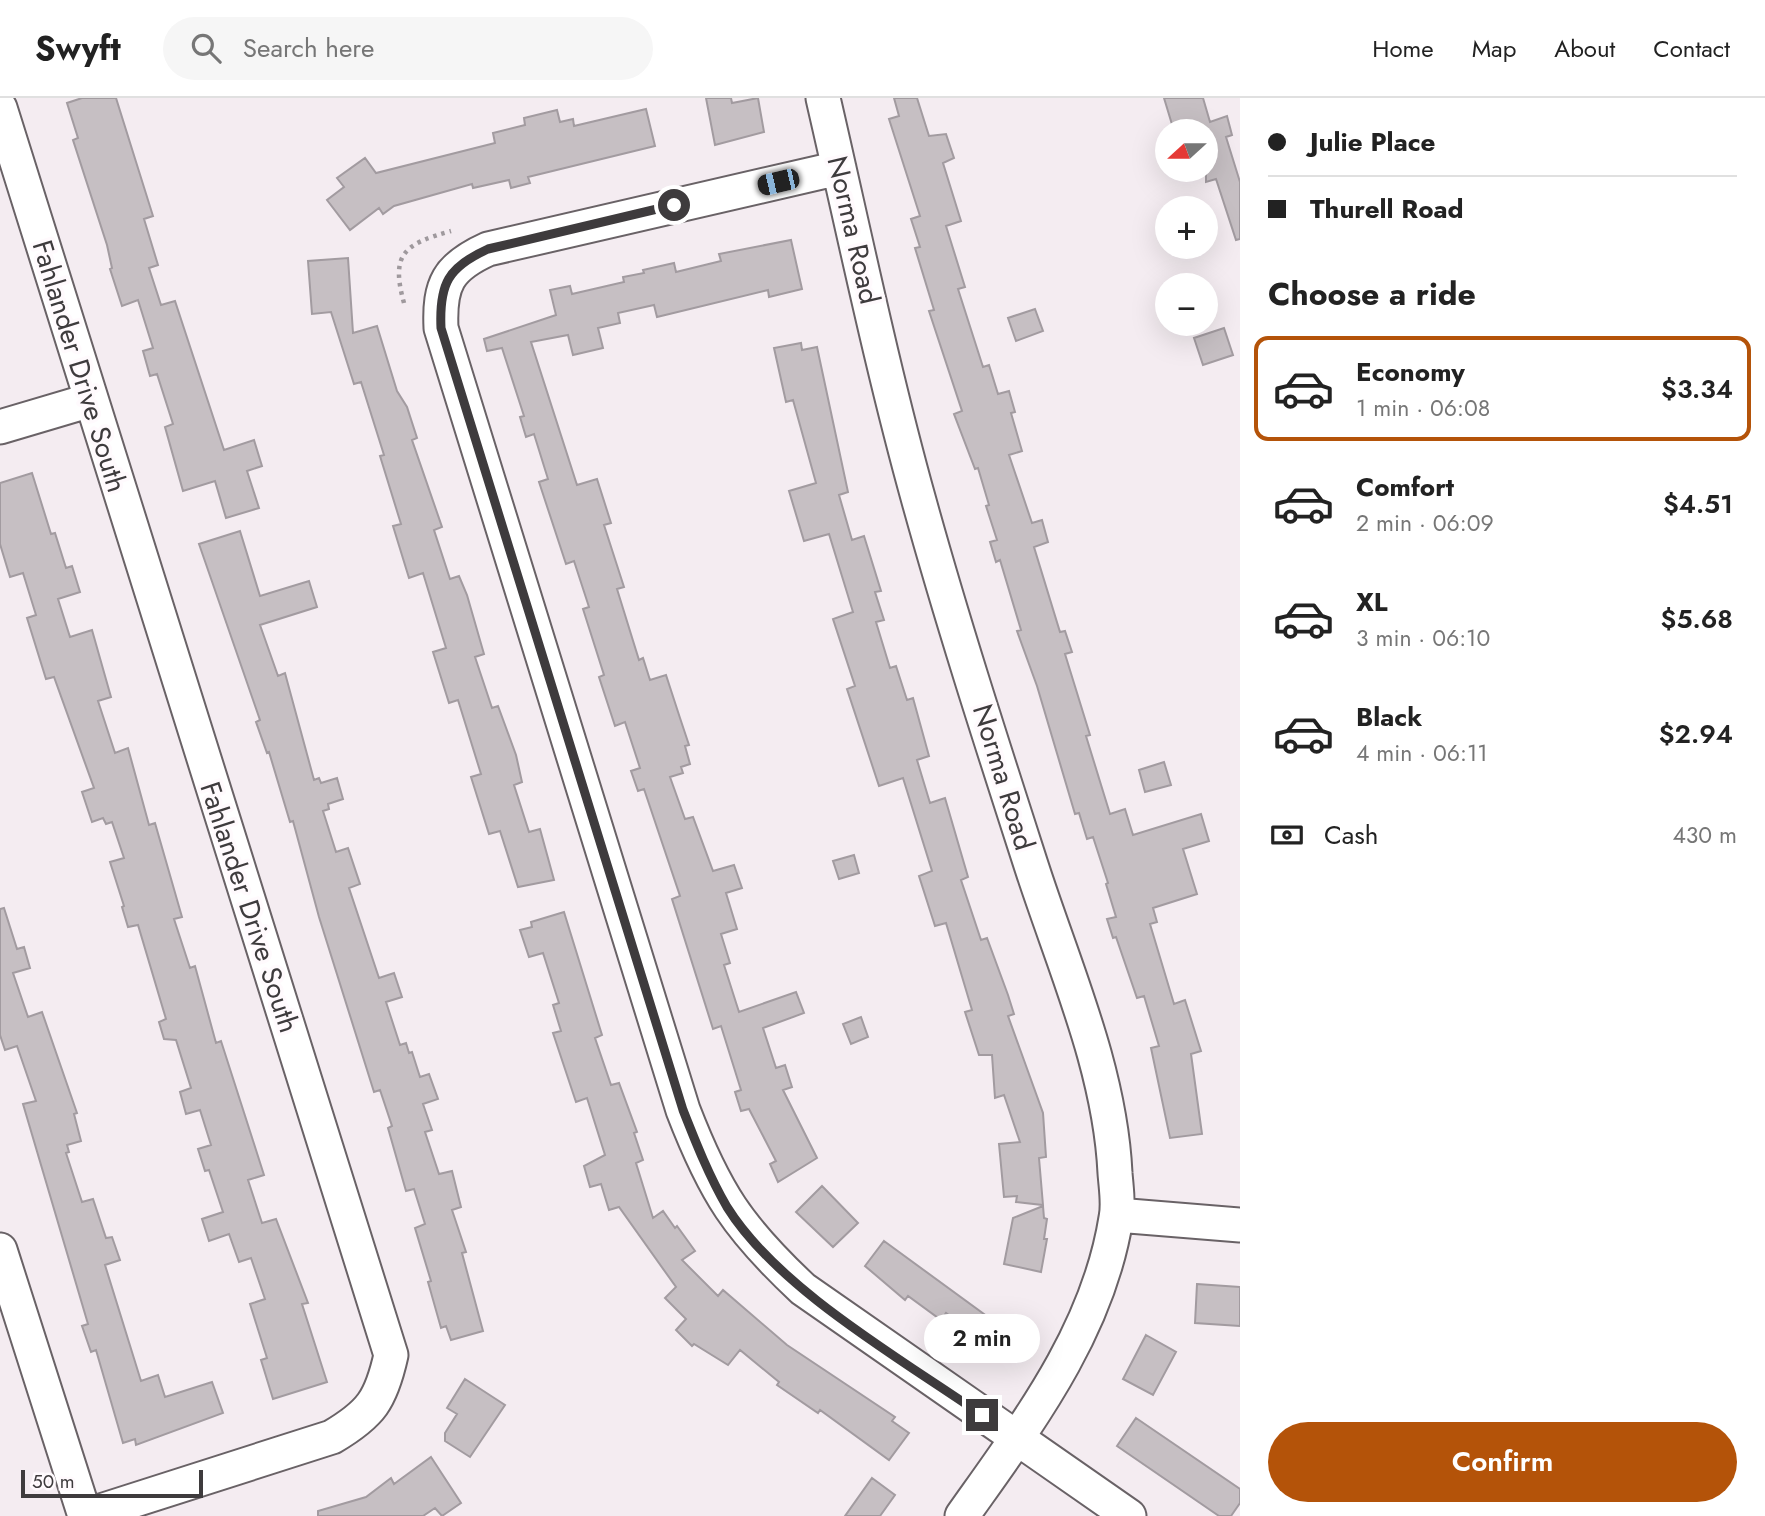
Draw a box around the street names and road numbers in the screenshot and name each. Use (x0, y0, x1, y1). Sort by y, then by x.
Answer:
street label: Norma Road (817, 152, 890, 308)
street label: Fahlander Drive South (22, 235, 137, 497)
street label: Norma Road (962, 699, 1045, 855)
street label: Fahlander Drive South (190, 776, 309, 1038)

